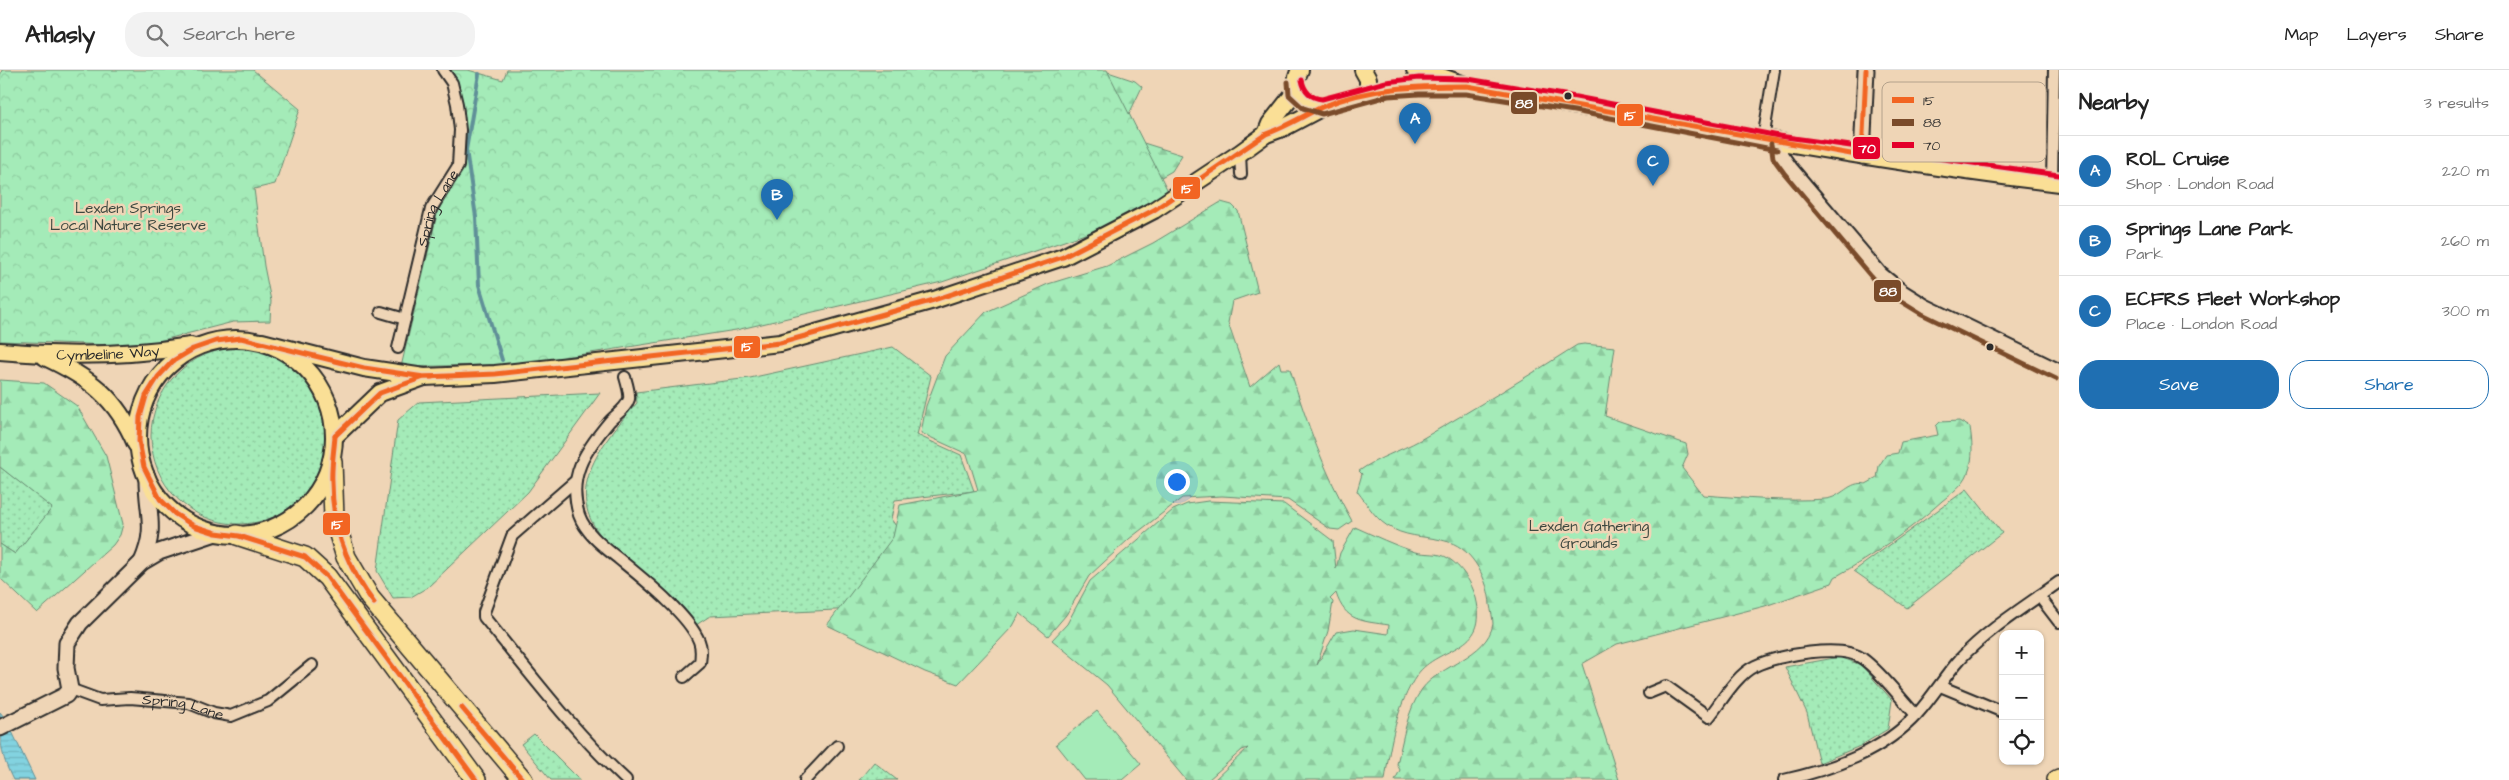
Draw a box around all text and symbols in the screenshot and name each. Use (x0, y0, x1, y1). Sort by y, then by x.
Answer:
search box (125, 12, 475, 57)
text: Atlasly (25, 18, 95, 52)
icon: search (143, 21, 171, 49)
text: Search here (183, 21, 295, 48)
text: Map (2284, 22, 2318, 47)
text: Layers (2346, 22, 2407, 47)
text: Share (2435, 22, 2484, 47)
legend (1882, 82, 2046, 162)
text: Nearby (2079, 88, 2149, 117)
line badge: 88 (1510, 91, 1538, 115)
unlabelled marker (1563, 91, 1573, 101)
text: 15 (1923, 91, 1935, 111)
text: 3 results (2424, 92, 2489, 114)
text: 88 (1515, 94, 1533, 114)
pin: A (1399, 103, 1431, 144)
line badge: 15 (1616, 103, 1644, 127)
text: 15 (1624, 106, 1637, 126)
text: 88 (1923, 113, 1941, 133)
line badge: 70 (1852, 136, 1881, 160)
text: 70 (1923, 136, 1941, 156)
text: 70 (1857, 139, 1876, 159)
pin: C (1637, 145, 1669, 186)
text: ROL Cruise (2126, 146, 2229, 173)
text: A (2090, 160, 2100, 182)
text: 220 m (2442, 160, 2489, 182)
street label: Spring Lane (412, 166, 464, 249)
text: Shop · London Road (2126, 173, 2274, 195)
line badge: 15 (1172, 176, 1201, 200)
pin: B (761, 179, 793, 220)
text: 15 (1181, 179, 1194, 199)
park label: Lexden Springs Local Nature Reserve (50, 198, 206, 236)
text: Springs Lane Park (2126, 216, 2293, 243)
text: B (2089, 230, 2101, 252)
text: 260 m (2441, 230, 2489, 252)
text: Park (2126, 243, 2163, 265)
line badge: 88 (1873, 279, 1902, 303)
text: 88 (1879, 282, 1897, 302)
text: ECFRS Fleet Workshop (2126, 286, 2340, 313)
text: C (2089, 300, 2101, 322)
text: 300 m (2442, 300, 2489, 322)
text: Place · London Road (2126, 313, 2277, 335)
line badge: 15 (733, 335, 761, 359)
text: 15 (741, 337, 754, 357)
street label: Cymbeline Way (56, 340, 161, 367)
unlabelled marker (1985, 342, 1995, 352)
button: Save (2079, 360, 2279, 409)
button: Share (2289, 360, 2489, 409)
your location (1164, 469, 1190, 495)
line badge: 15 (322, 512, 351, 536)
text: 15 (331, 515, 344, 535)
park label: Lexden Gathering Grounds (1529, 516, 1649, 554)
map controls (1999, 630, 2044, 765)
button: + (1999, 630, 2044, 675)
button: − (1999, 675, 2044, 720)
street label: Spring Lane (141, 689, 225, 725)
button: locate (1999, 720, 2044, 765)

